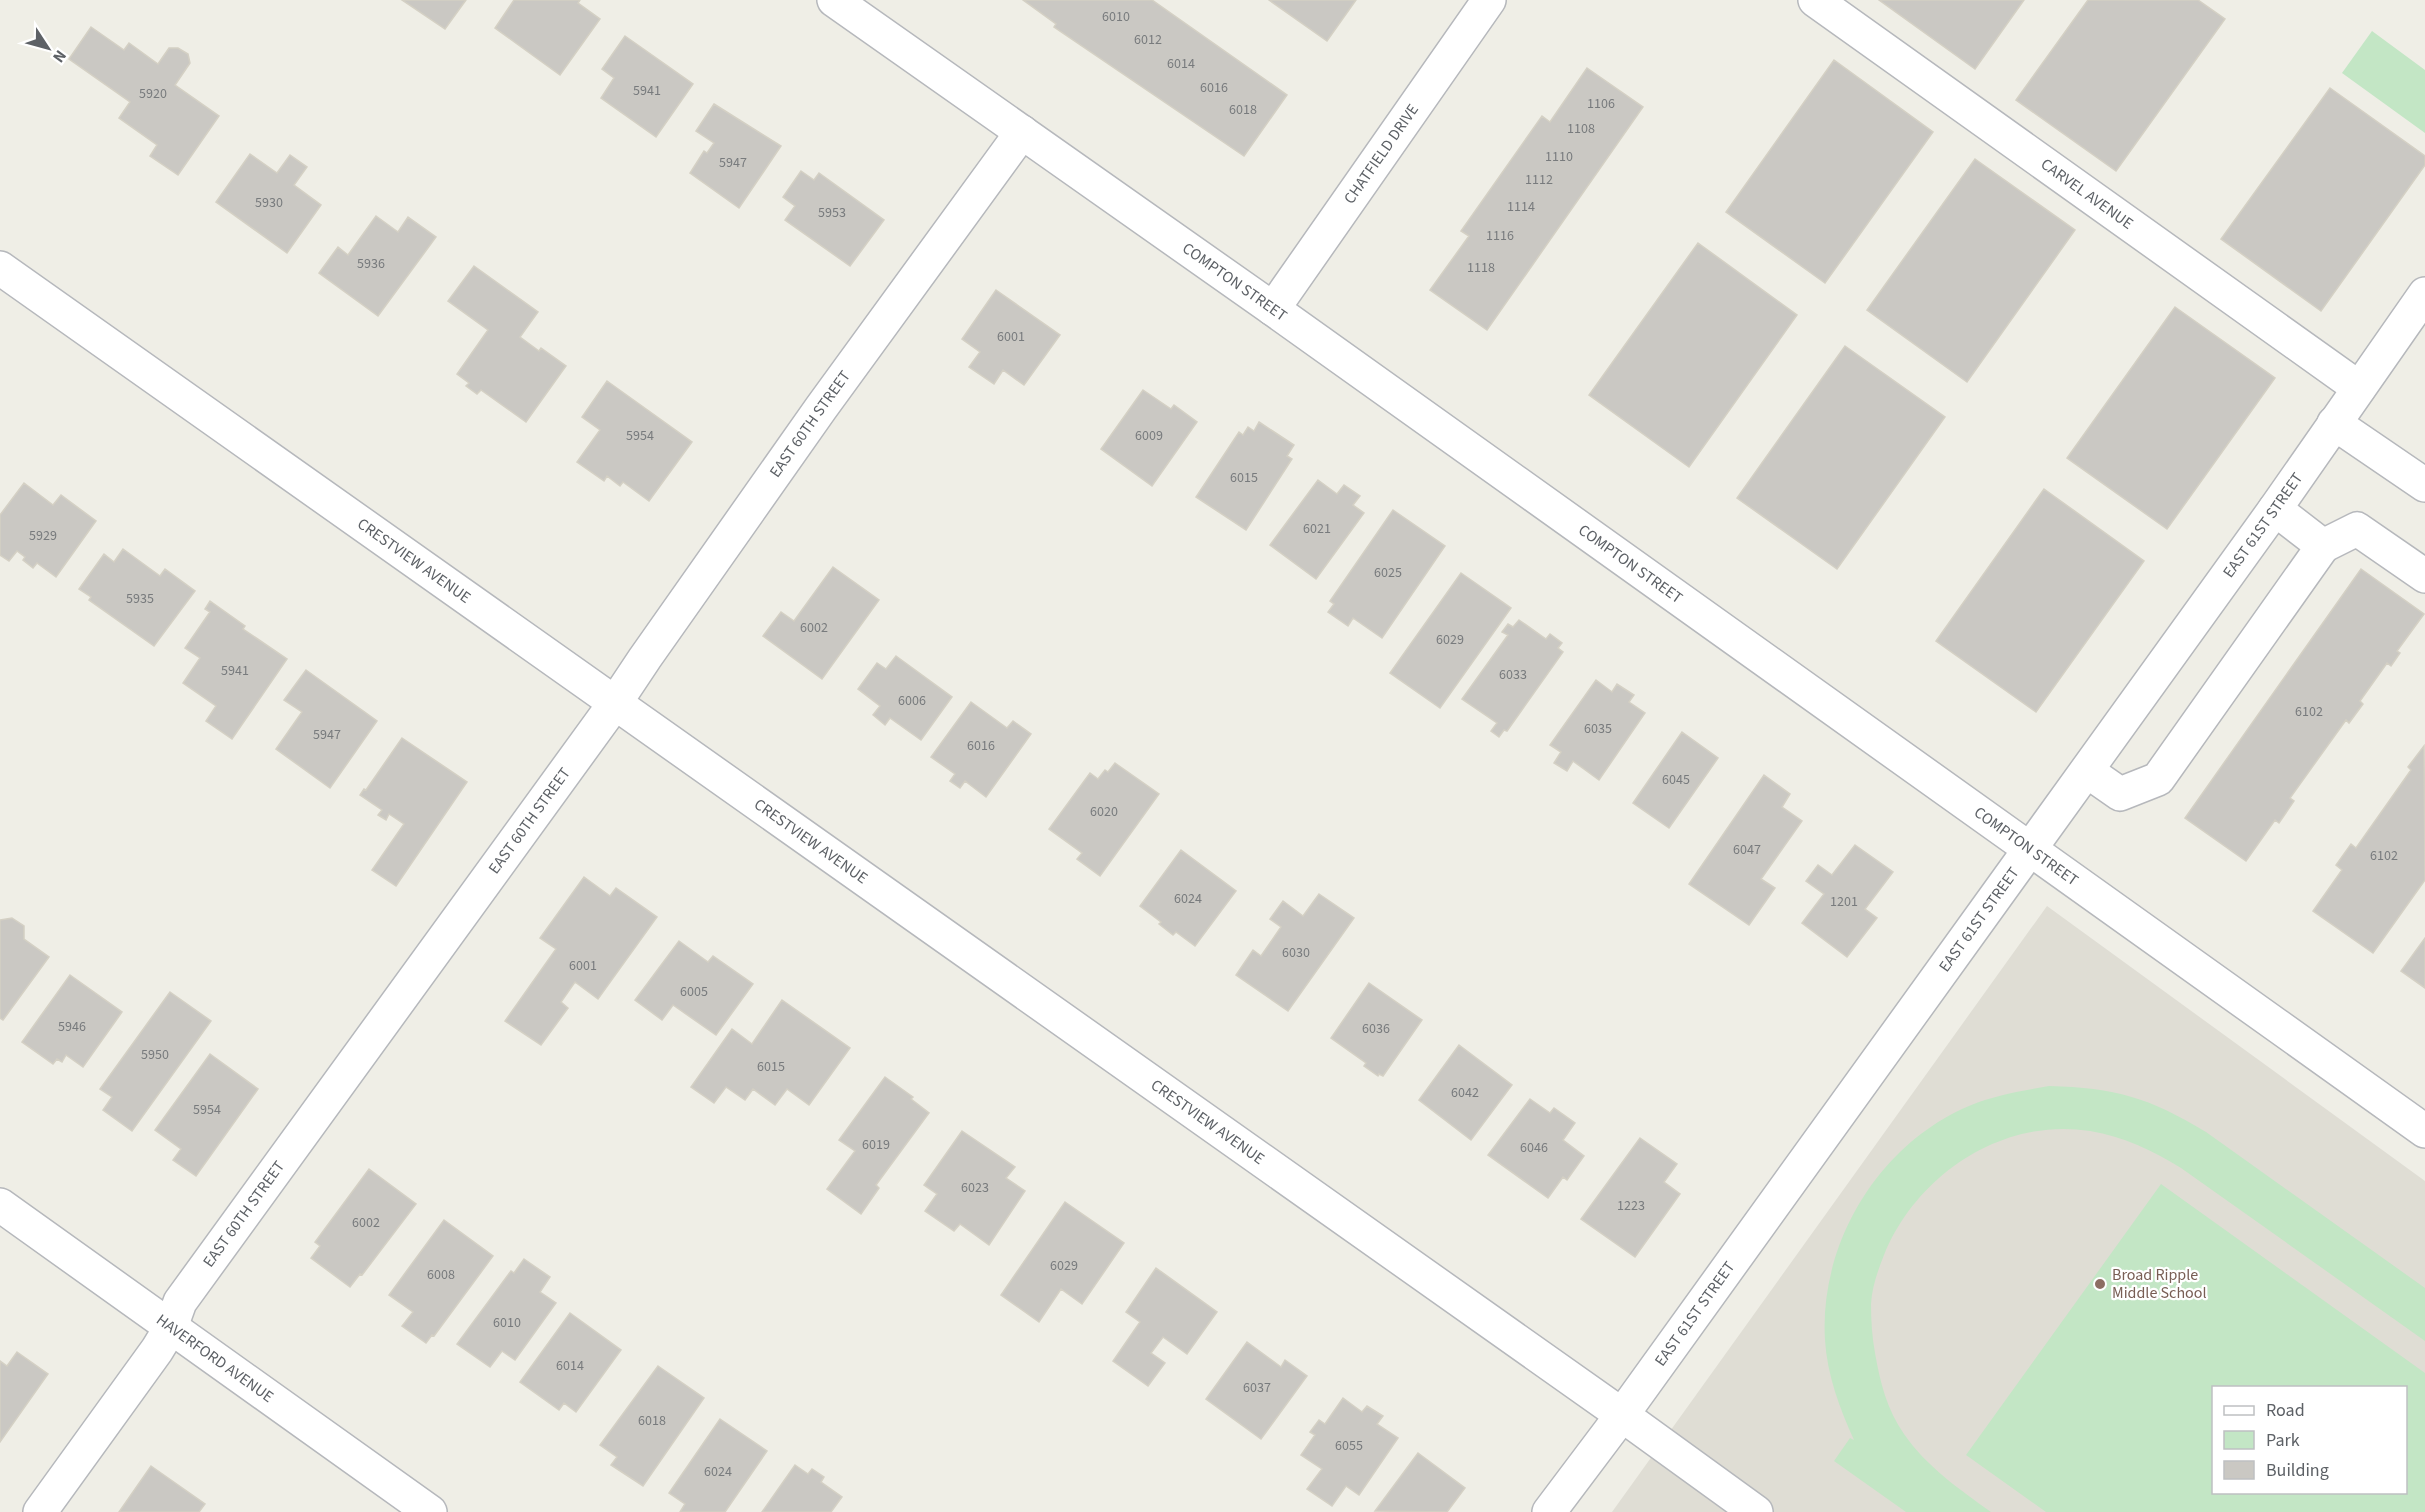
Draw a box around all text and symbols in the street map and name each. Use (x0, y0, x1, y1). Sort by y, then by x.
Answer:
house number: 6010 (1102, 7, 1130, 27)
north arrow (18, 18, 78, 78)
house number: 6012 (1134, 30, 1162, 50)
text: N (47, 45, 71, 67)
house number: 6014 (1167, 54, 1195, 74)
house number: 6016 (1200, 78, 1228, 98)
house number: 5941 (633, 81, 661, 101)
house number: 5920 (139, 84, 167, 104)
house number: 1106 (1587, 94, 1615, 114)
house number: 6018 (1229, 100, 1257, 120)
street label: CHATFIELD DRIVE (1339, 100, 1424, 208)
house number: 1108 (1567, 119, 1595, 139)
house number: 1110 (1545, 147, 1573, 167)
house number: 5947 (719, 153, 747, 173)
street label: CARVEL AVENUE (2036, 153, 2138, 235)
house number: 1112 (1525, 170, 1553, 190)
house number: 5930 (255, 193, 283, 213)
house number: 1114 (1507, 197, 1535, 217)
house number: 5953 (818, 203, 846, 223)
house number: 1116 (1486, 226, 1514, 246)
street label: COMPTON STREET (1178, 238, 1292, 327)
house number: 5936 (357, 254, 385, 274)
house number: 1118 (1467, 258, 1495, 278)
house number: 6001 (997, 327, 1025, 347)
street label: EAST 60TH STREET (764, 366, 856, 482)
house number: 5954 (626, 426, 654, 446)
house number: 6009 (1135, 426, 1163, 446)
house number: 6015 (1230, 468, 1258, 488)
street label: EAST 61ST STREET (2218, 468, 2308, 582)
street label: CRESTVIEW AVENUE (353, 513, 475, 609)
house number: 6021 (1303, 519, 1331, 539)
street label: COMPTON STREET (1574, 519, 1687, 609)
house number: 5929 (29, 526, 57, 546)
house number: 6025 (1374, 563, 1402, 583)
house number: 5935 (126, 589, 154, 609)
house number: 6002 (800, 618, 828, 638)
house number: 6029 (1436, 630, 1464, 650)
house number: 5941 (221, 661, 249, 681)
house number: 6033 (1499, 665, 1527, 685)
house number: 6006 (898, 691, 926, 711)
house number: 6102 (2295, 702, 2323, 722)
house number: 6035 (1584, 719, 1612, 739)
house number: 5947 (313, 725, 341, 745)
house number: 6016 (967, 736, 995, 756)
street label: EAST 60TH STREET (483, 763, 576, 879)
house number: 6045 (1662, 770, 1690, 790)
street label: CRESTVIEW AVENUE (750, 794, 872, 889)
house number: 6020 (1090, 802, 1118, 822)
street label: COMPTON STREET (1969, 802, 2083, 891)
house number: 6047 (1733, 840, 1761, 860)
house number: 6102 (2370, 846, 2398, 866)
street label: EAST 61ST STREET (1934, 862, 2025, 977)
house number: 6024 (1174, 889, 1202, 909)
house number: 1201 (1830, 892, 1858, 912)
house number: 6030 (1282, 943, 1310, 963)
house number: 6001 (569, 956, 597, 976)
house number: 6005 (680, 982, 708, 1002)
house number: 5946 (58, 1017, 86, 1037)
house number: 6036 (1362, 1019, 1390, 1039)
house number: 5950 (141, 1045, 169, 1065)
house number: 6015 (757, 1057, 785, 1077)
street label: CRESTVIEW AVENUE (1146, 1074, 1269, 1170)
house number: 6042 (1451, 1083, 1479, 1103)
house number: 5954 (193, 1100, 221, 1120)
house number: 6019 (862, 1135, 890, 1155)
house number: 6046 (1520, 1138, 1548, 1158)
street label: EAST 60TH STREET (198, 1156, 290, 1272)
house number: 6023 (961, 1178, 989, 1198)
house number: 1223 (1617, 1196, 1645, 1216)
house number: 6002 (352, 1213, 380, 1233)
house number: 6029 (1050, 1256, 1078, 1276)
street label: EAST 61ST STREET (1650, 1257, 1740, 1371)
place label: Broad Ripple Middle School (2112, 1264, 2207, 1304)
house number: 6008 (427, 1265, 455, 1285)
marker: Broad Ripple Middle School (2093, 1277, 2107, 1291)
street label: HAVERFORD AVENUE (152, 1309, 278, 1408)
house number: 6010 (493, 1313, 521, 1333)
house number: 6014 (556, 1356, 584, 1376)
house number: 6037 (1243, 1378, 1271, 1398)
legend (2212, 1386, 2407, 1494)
text: Road (2266, 1398, 2305, 1423)
house number: 6018 (638, 1411, 666, 1431)
text: Park (2266, 1428, 2300, 1453)
house number: 6055 (1335, 1436, 1363, 1456)
text: Building (2266, 1458, 2329, 1483)
house number: 6024 (704, 1462, 732, 1482)

